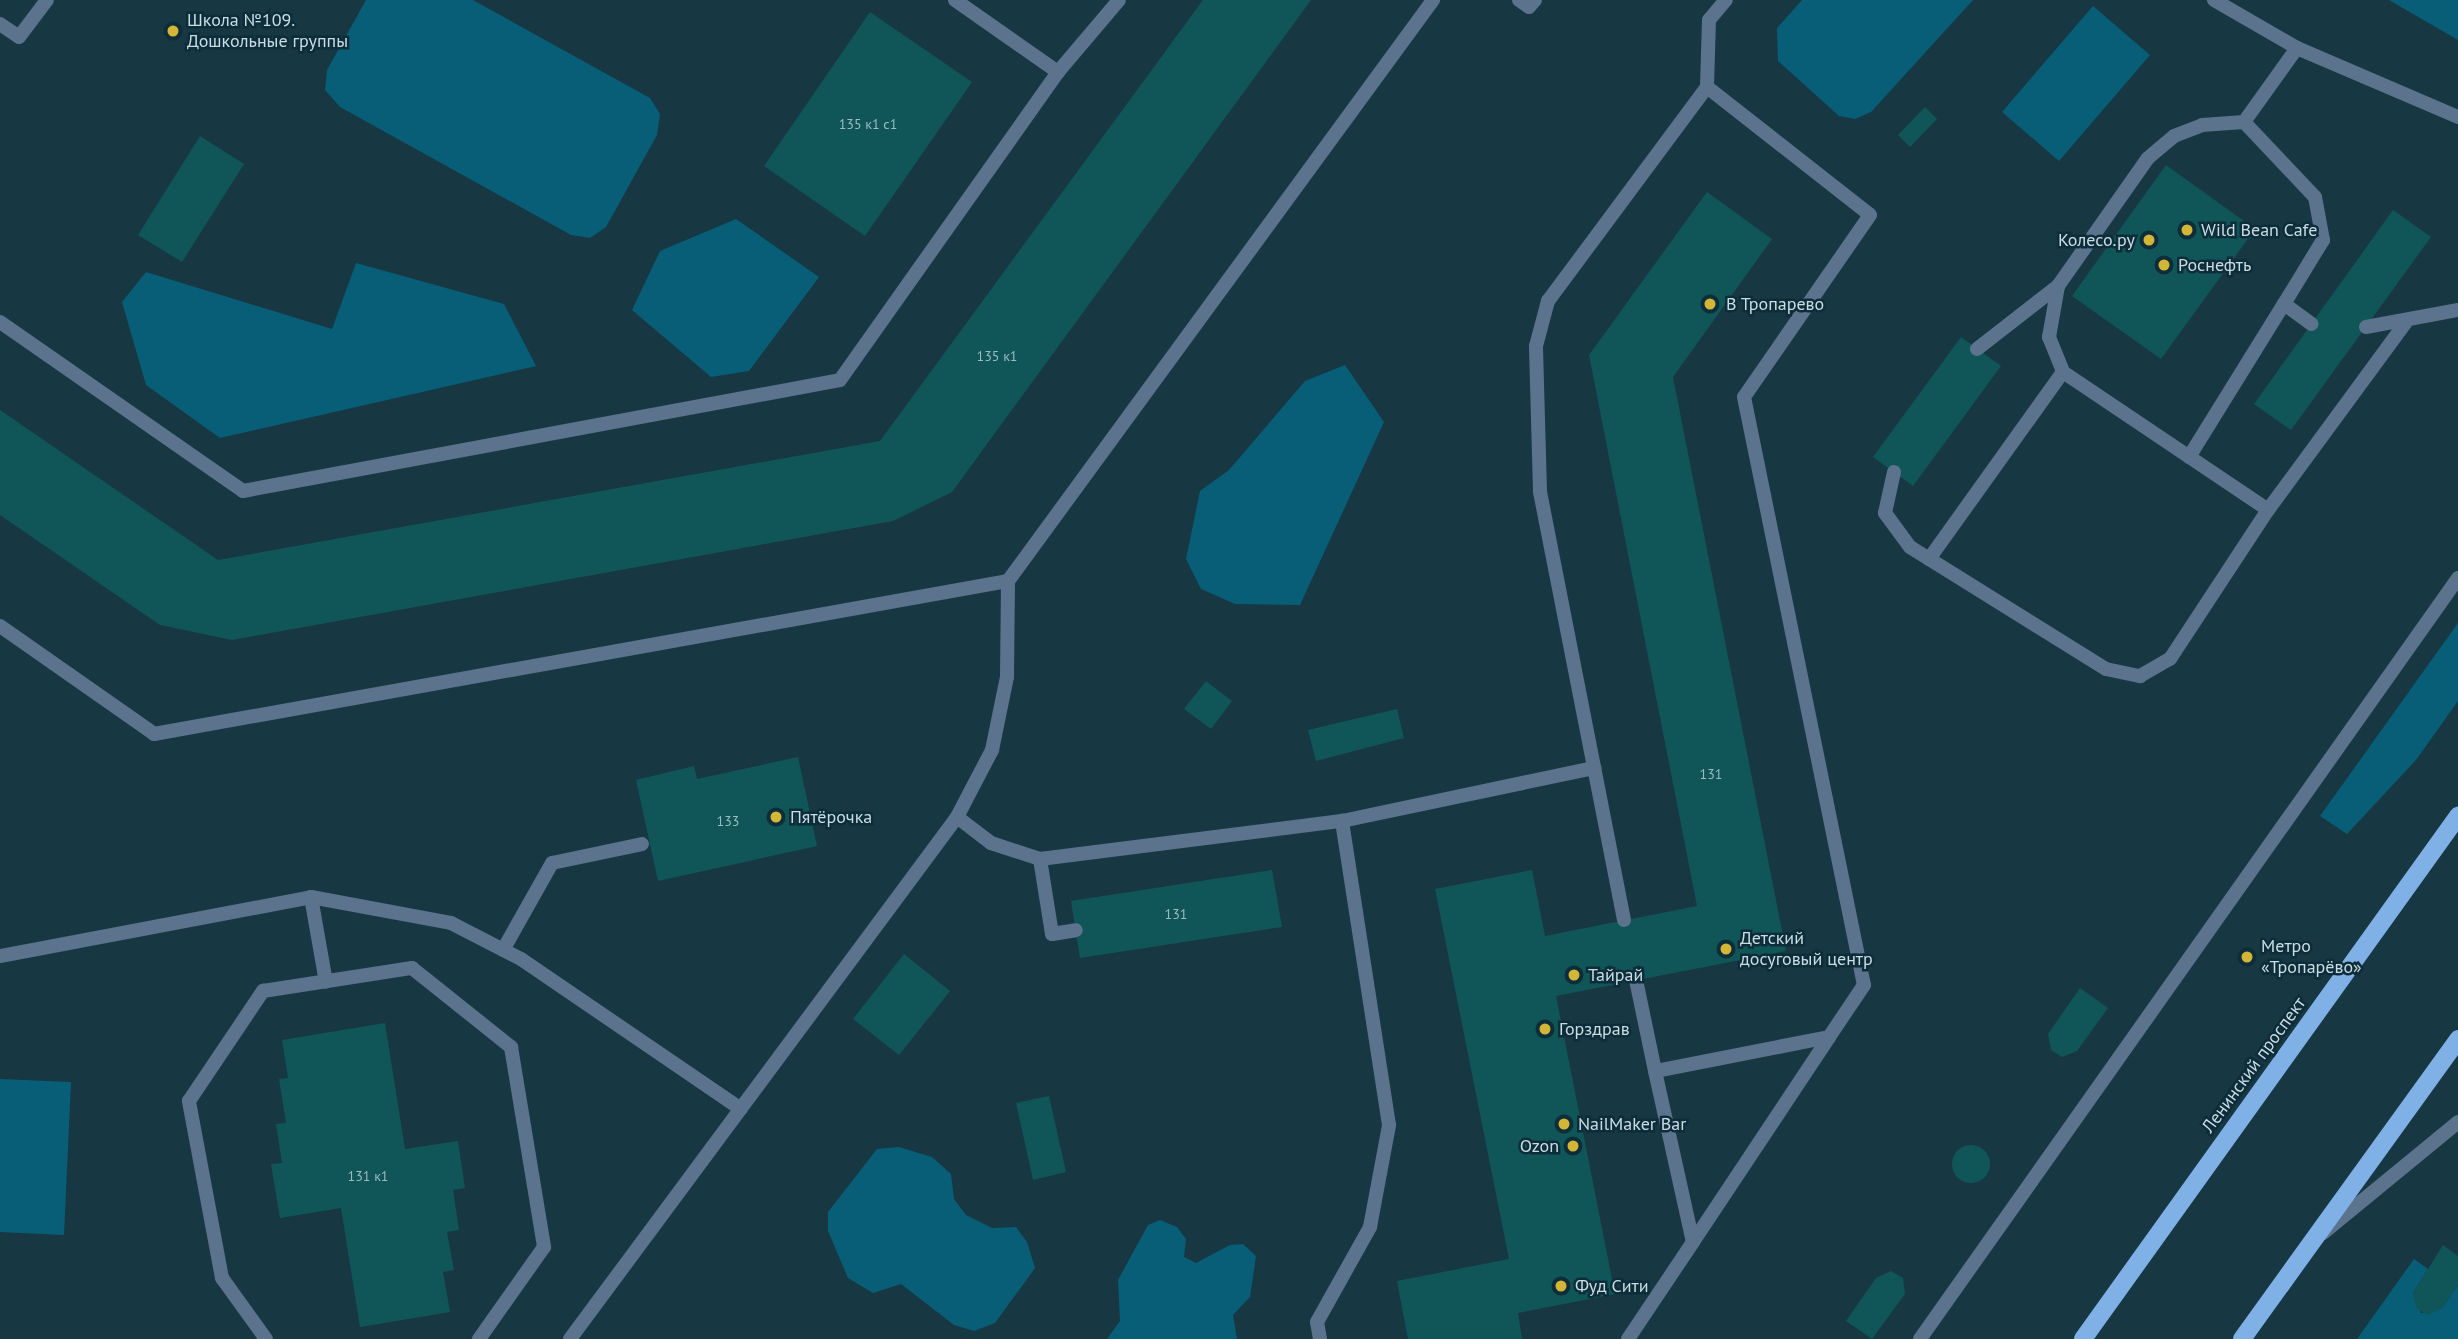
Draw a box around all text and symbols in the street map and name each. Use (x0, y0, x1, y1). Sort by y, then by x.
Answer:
place label: Школа №109. Дошкольные группы (187, 10, 348, 52)
marker: Школа №109. Дошкольные группы (165, 23, 181, 39)
house number: 135 к1 с1 (839, 116, 897, 132)
place label: Wild Bean Cafe (2201, 219, 2317, 241)
marker: Wild Bean Cafe (2179, 222, 2195, 238)
place label: Колесо.ру (2058, 229, 2135, 251)
marker: Колесо.ру (2141, 232, 2157, 248)
place label: Роснефть (2178, 254, 2251, 276)
marker: Роснефть (2156, 257, 2172, 273)
place label: В Тропарево (1726, 293, 1825, 315)
marker: В Тропарево (1700, 294, 1720, 314)
house number: 135 к1 (977, 348, 1017, 364)
house number: 131 (1700, 766, 1722, 782)
place label: Пятёрочка (790, 806, 872, 828)
marker: Пятёрочка (768, 809, 784, 825)
house number: 133 (717, 813, 739, 829)
house number: 131 (1165, 906, 1187, 922)
place label: Детский досуговый центр (1740, 928, 1873, 970)
place label: Метро «Тропарёво» (2261, 936, 2362, 978)
marker: Детский досуговый центр (1718, 941, 1734, 957)
marker: Метро «Тропарёво» (2239, 949, 2255, 965)
place label: Тайрай (1588, 964, 1643, 986)
marker: Тайрай (1566, 967, 1582, 983)
street label: Ленинский проспект (2198, 993, 2310, 1137)
place label: Горздрав (1559, 1018, 1630, 1040)
marker: Горздрав (1537, 1021, 1553, 1037)
place label: NailMaker Bar (1578, 1113, 1686, 1135)
marker: NailMaker Bar (1556, 1116, 1572, 1132)
place label: Ozon (1520, 1135, 1559, 1157)
marker: Ozon (1565, 1138, 1581, 1154)
house number: 131 к1 (348, 1168, 388, 1184)
place label: Фуд Сити (1575, 1275, 1649, 1297)
marker: Фуд Сити (1553, 1278, 1569, 1294)

